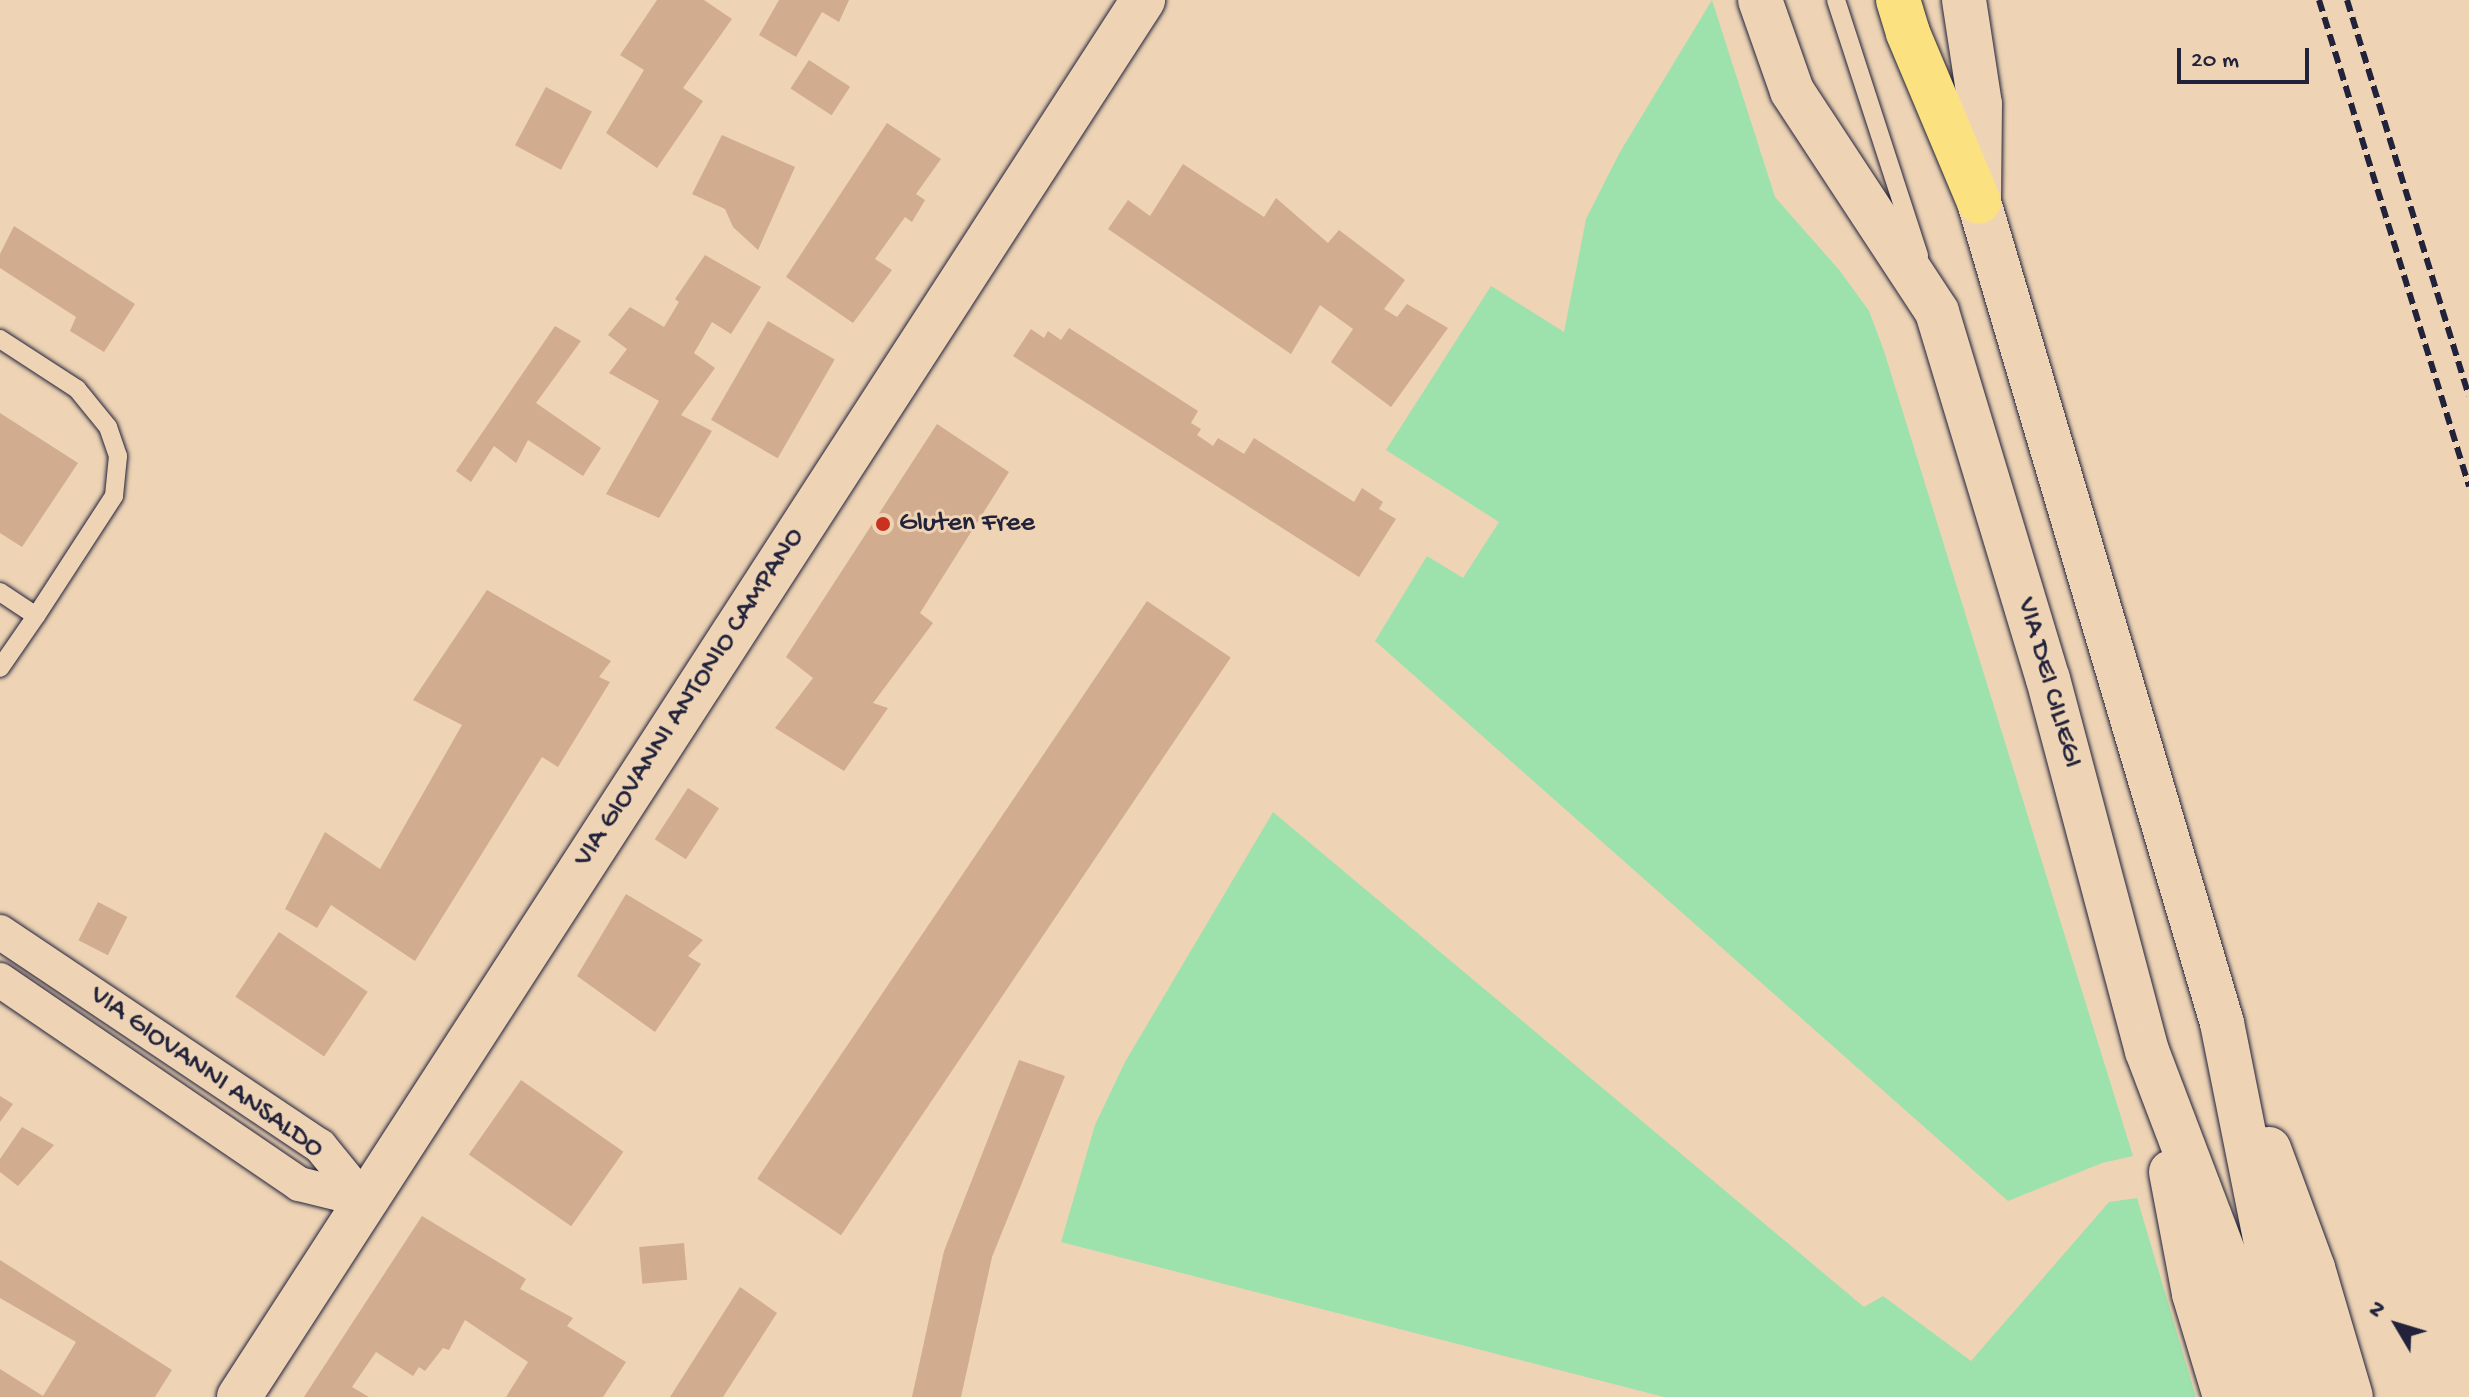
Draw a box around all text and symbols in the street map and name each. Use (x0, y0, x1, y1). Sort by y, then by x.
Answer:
scale bar (2181, 32, 2313, 82)
text: 20 m (2191, 47, 2239, 76)
place label: Gluten Free (899, 507, 1035, 541)
marker: Gluten Free (874, 515, 892, 533)
street label: VIA GIOVANNI ANTONIO CAMPANO (568, 522, 812, 874)
street label: VIA DEI CILIEGI (2008, 594, 2088, 772)
street label: VIA GIOVANNI ANSALDO (82, 979, 330, 1167)
north arrow (2357, 1285, 2437, 1365)
text: N (2363, 1297, 2393, 1324)

